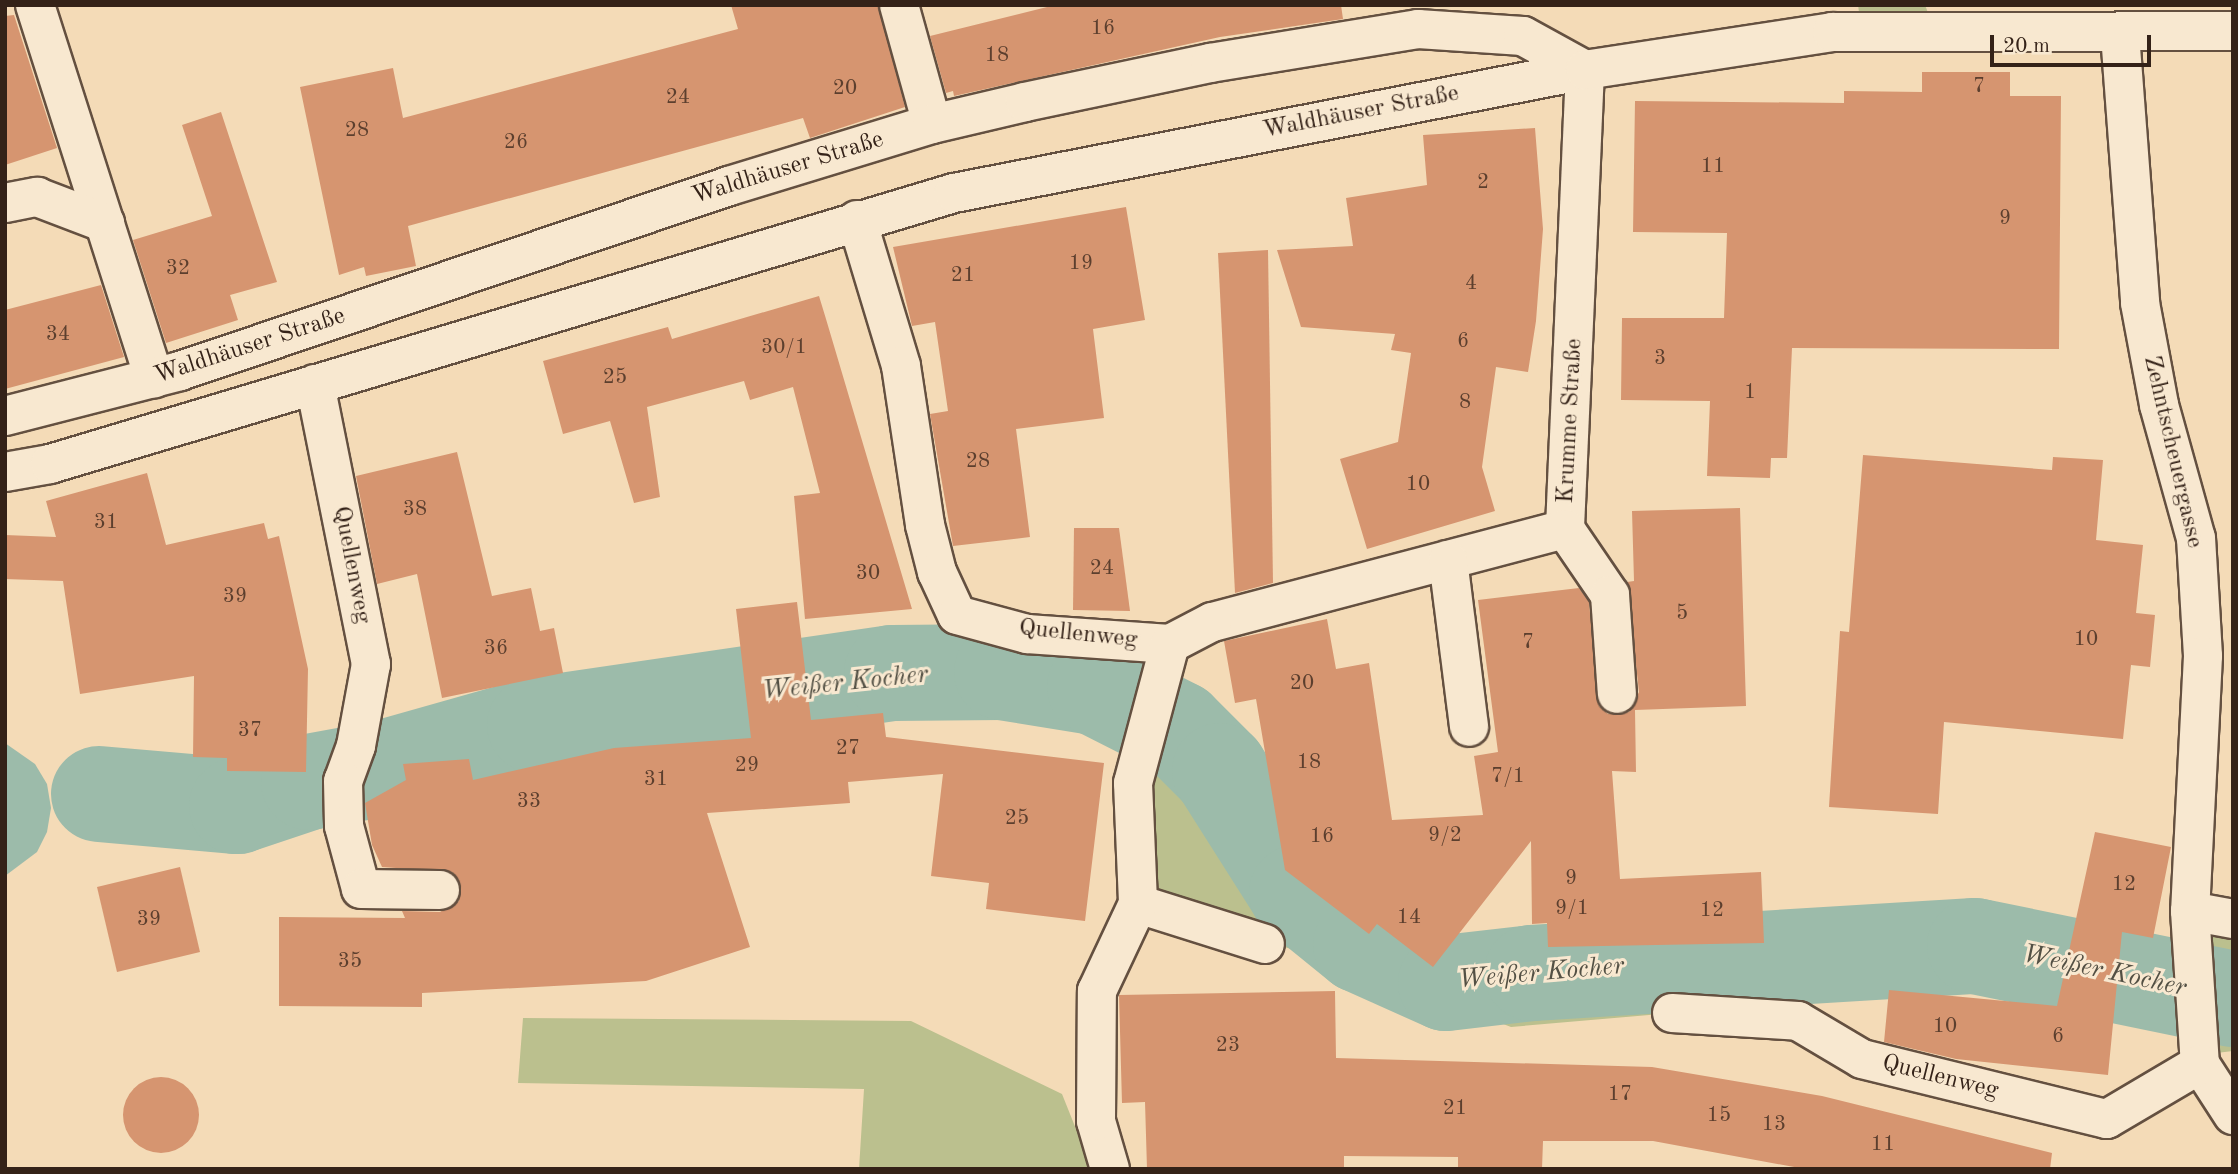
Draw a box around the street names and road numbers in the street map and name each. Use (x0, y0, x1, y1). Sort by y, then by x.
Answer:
street label: Waldhäuser Straße (1261, 80, 1461, 146)
street label: Waldhäuser Straße (689, 126, 887, 212)
street label: Waldhäuser Straße (151, 303, 349, 391)
street label: Krumme Straße (1552, 338, 1590, 504)
street label: Zehntscheuergasse (2136, 353, 2208, 551)
street label: Quellenweg (326, 504, 376, 626)
street label: Quellenweg (1017, 614, 1139, 656)
street label: Quellenweg (1879, 1050, 2001, 1106)

